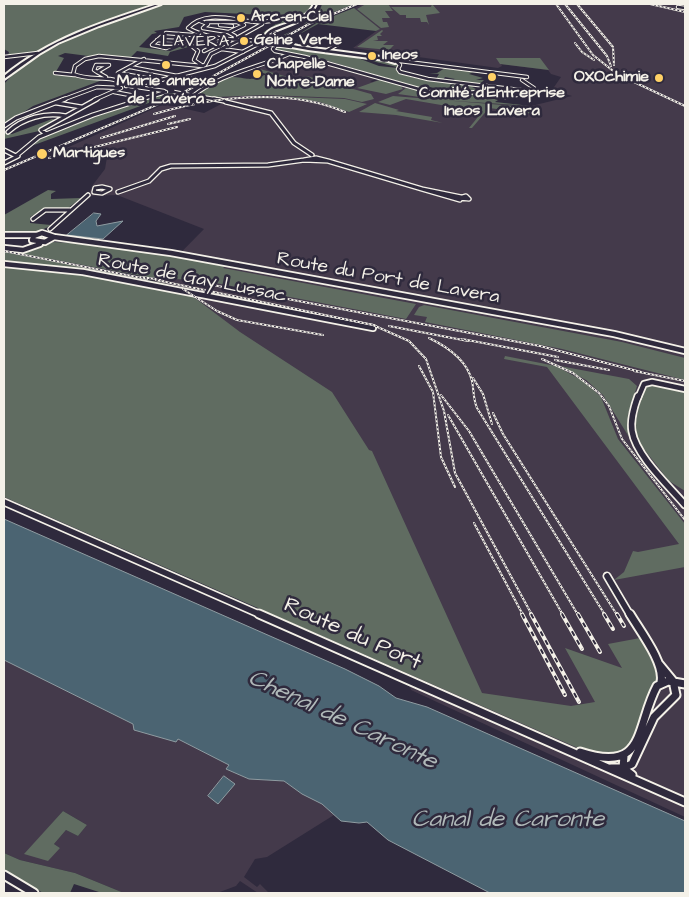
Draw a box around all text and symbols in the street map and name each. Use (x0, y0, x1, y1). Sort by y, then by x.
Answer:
place label: Arc-en-Ciel (251, 8, 332, 28)
marker: Arc-en-Ciel (235, 12, 247, 24)
place label: Geine Verte (254, 31, 342, 51)
district label: LAVÉRA (161, 33, 231, 53)
marker: Geine Verte (238, 35, 250, 47)
place label: Ineos (382, 46, 418, 66)
marker: Ineos (366, 50, 378, 62)
place label: Chapelle Notre-Dame (267, 55, 355, 93)
marker: Mairie annexe de Lavéra (160, 59, 172, 71)
marker: Chapelle Notre-Dame (251, 68, 263, 80)
place label: OXOchimie (574, 68, 649, 88)
marker: Comité d'Entreprise Ineos Lavera (486, 71, 498, 83)
place label: Mairie annexe de Lavéra (116, 72, 216, 110)
marker: OXOchimie (653, 72, 665, 84)
place label: Comité d'Entreprise Ineos Lavera (419, 84, 565, 122)
place label: Martigues (53, 144, 125, 164)
marker: Martigues (35, 147, 49, 161)
street label: Route du Port de Lavera (275, 248, 501, 310)
street label: Route de Gay Lussac (96, 250, 288, 308)
street label: Route du Port (279, 593, 425, 677)
water label: Chenal de Caronte (243, 665, 441, 777)
water label: Canal de Caronte (412, 807, 604, 835)

